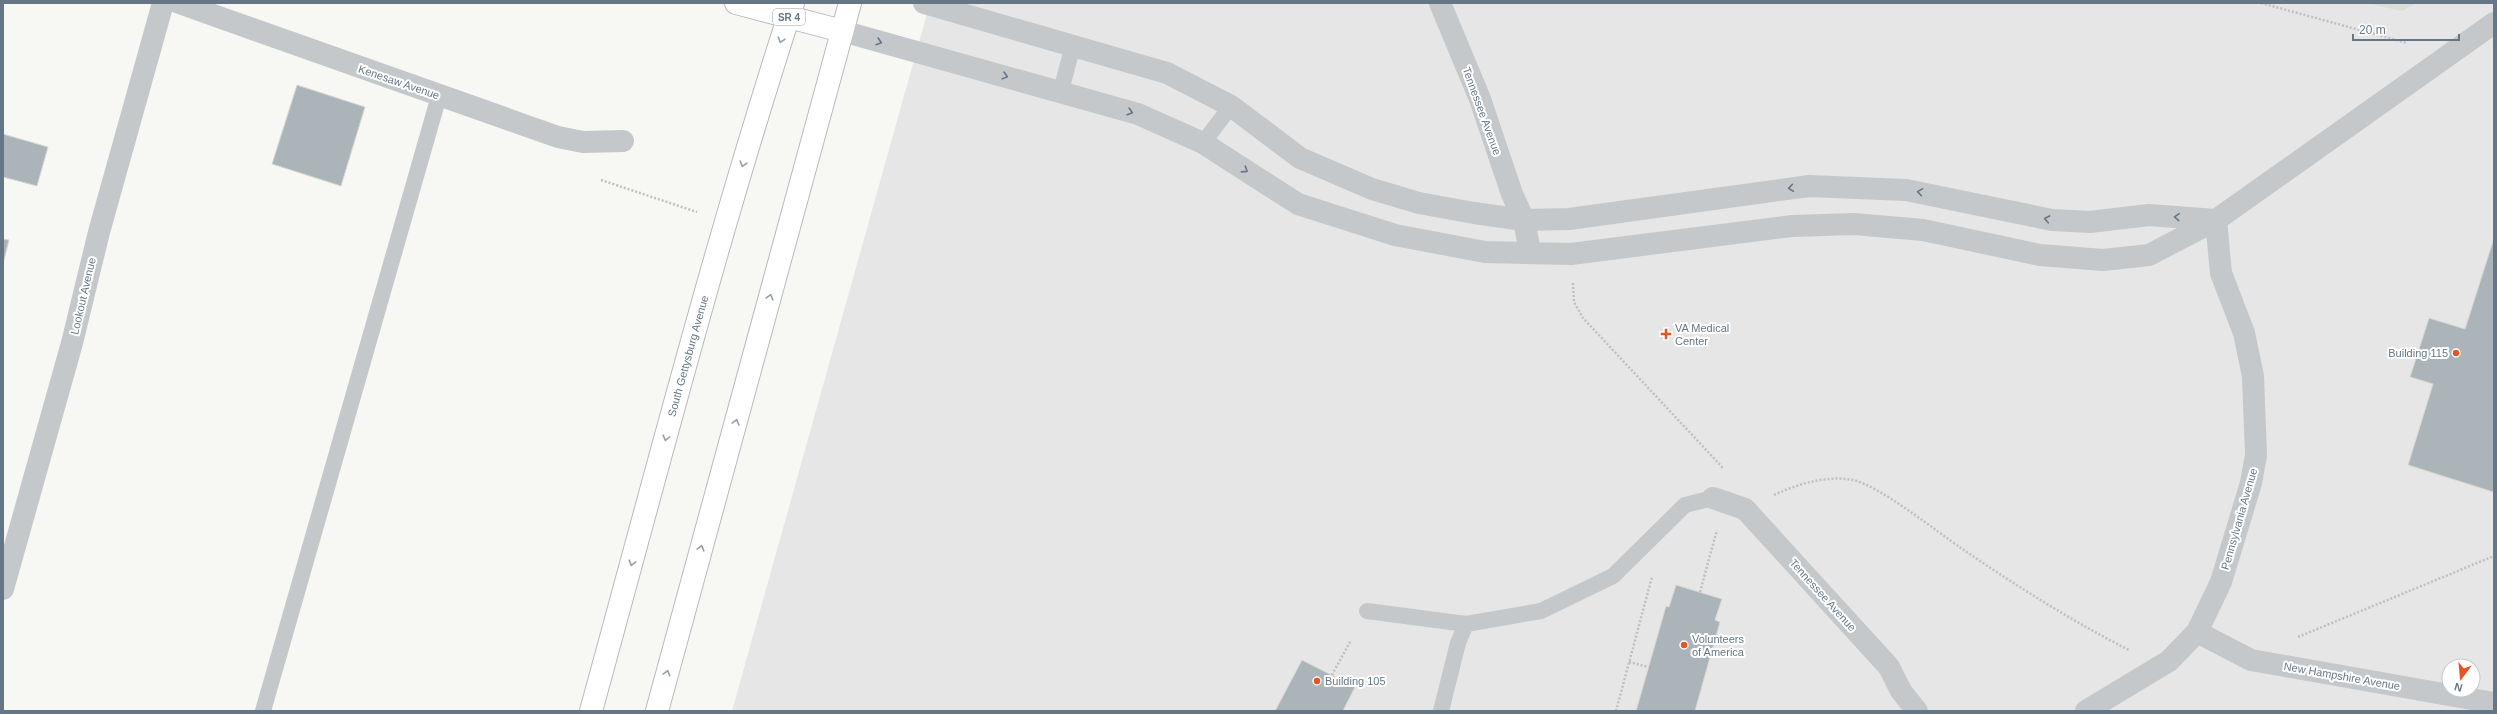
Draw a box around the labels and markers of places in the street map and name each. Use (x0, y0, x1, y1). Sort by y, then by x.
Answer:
place label: VA Medical Center (1675, 322, 1729, 347)
marker: VA Medical Center (1660, 328, 1672, 340)
place label: Building 115 (2388, 347, 2448, 359)
marker: Building 115 (2451, 348, 2461, 358)
place label: Volunteers of America (1692, 633, 1745, 658)
marker: Volunteers of America (1679, 640, 1689, 650)
place label: Building 105 (1325, 675, 1386, 687)
marker: Building 105 (1312, 676, 1322, 686)

